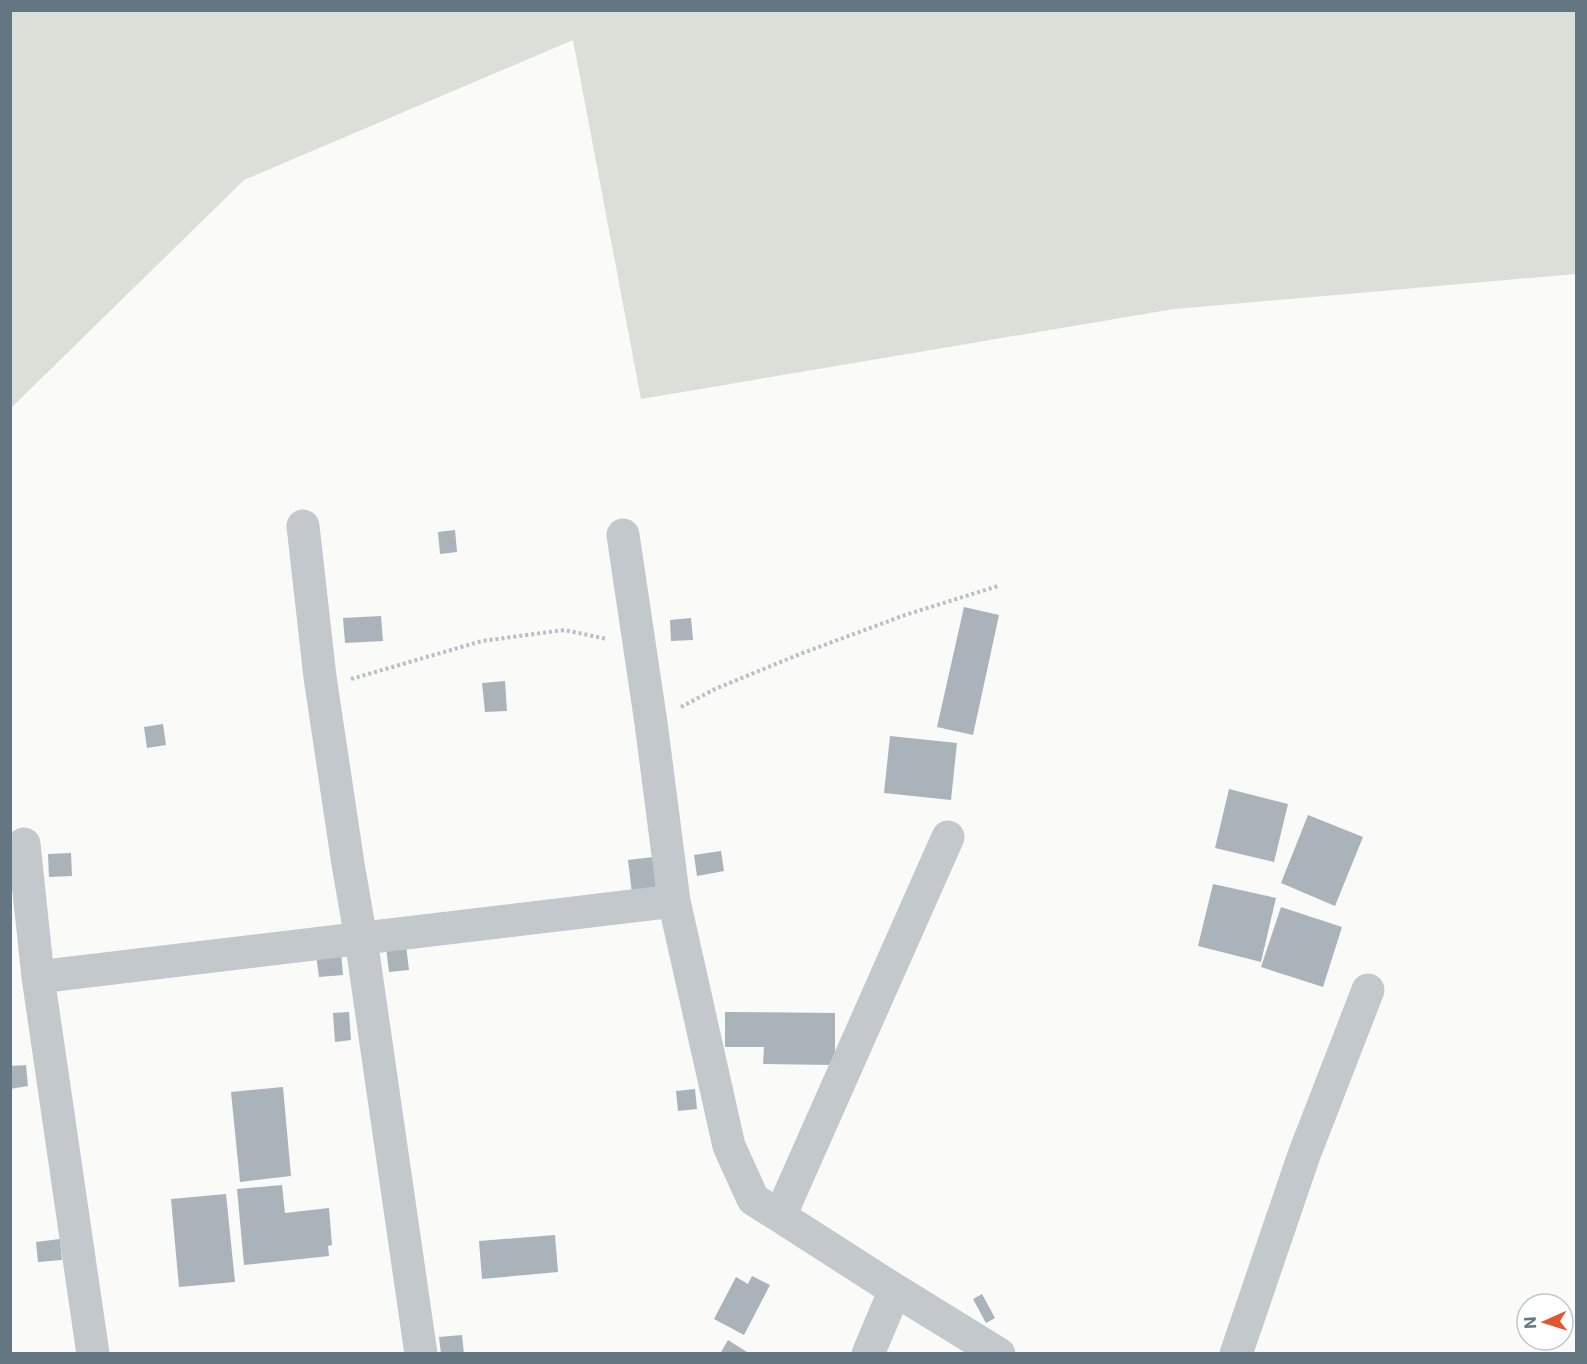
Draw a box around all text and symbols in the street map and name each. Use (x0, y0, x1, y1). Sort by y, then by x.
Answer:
north arrow (1515, 1292, 1575, 1352)
text: N (1520, 1316, 1540, 1329)

